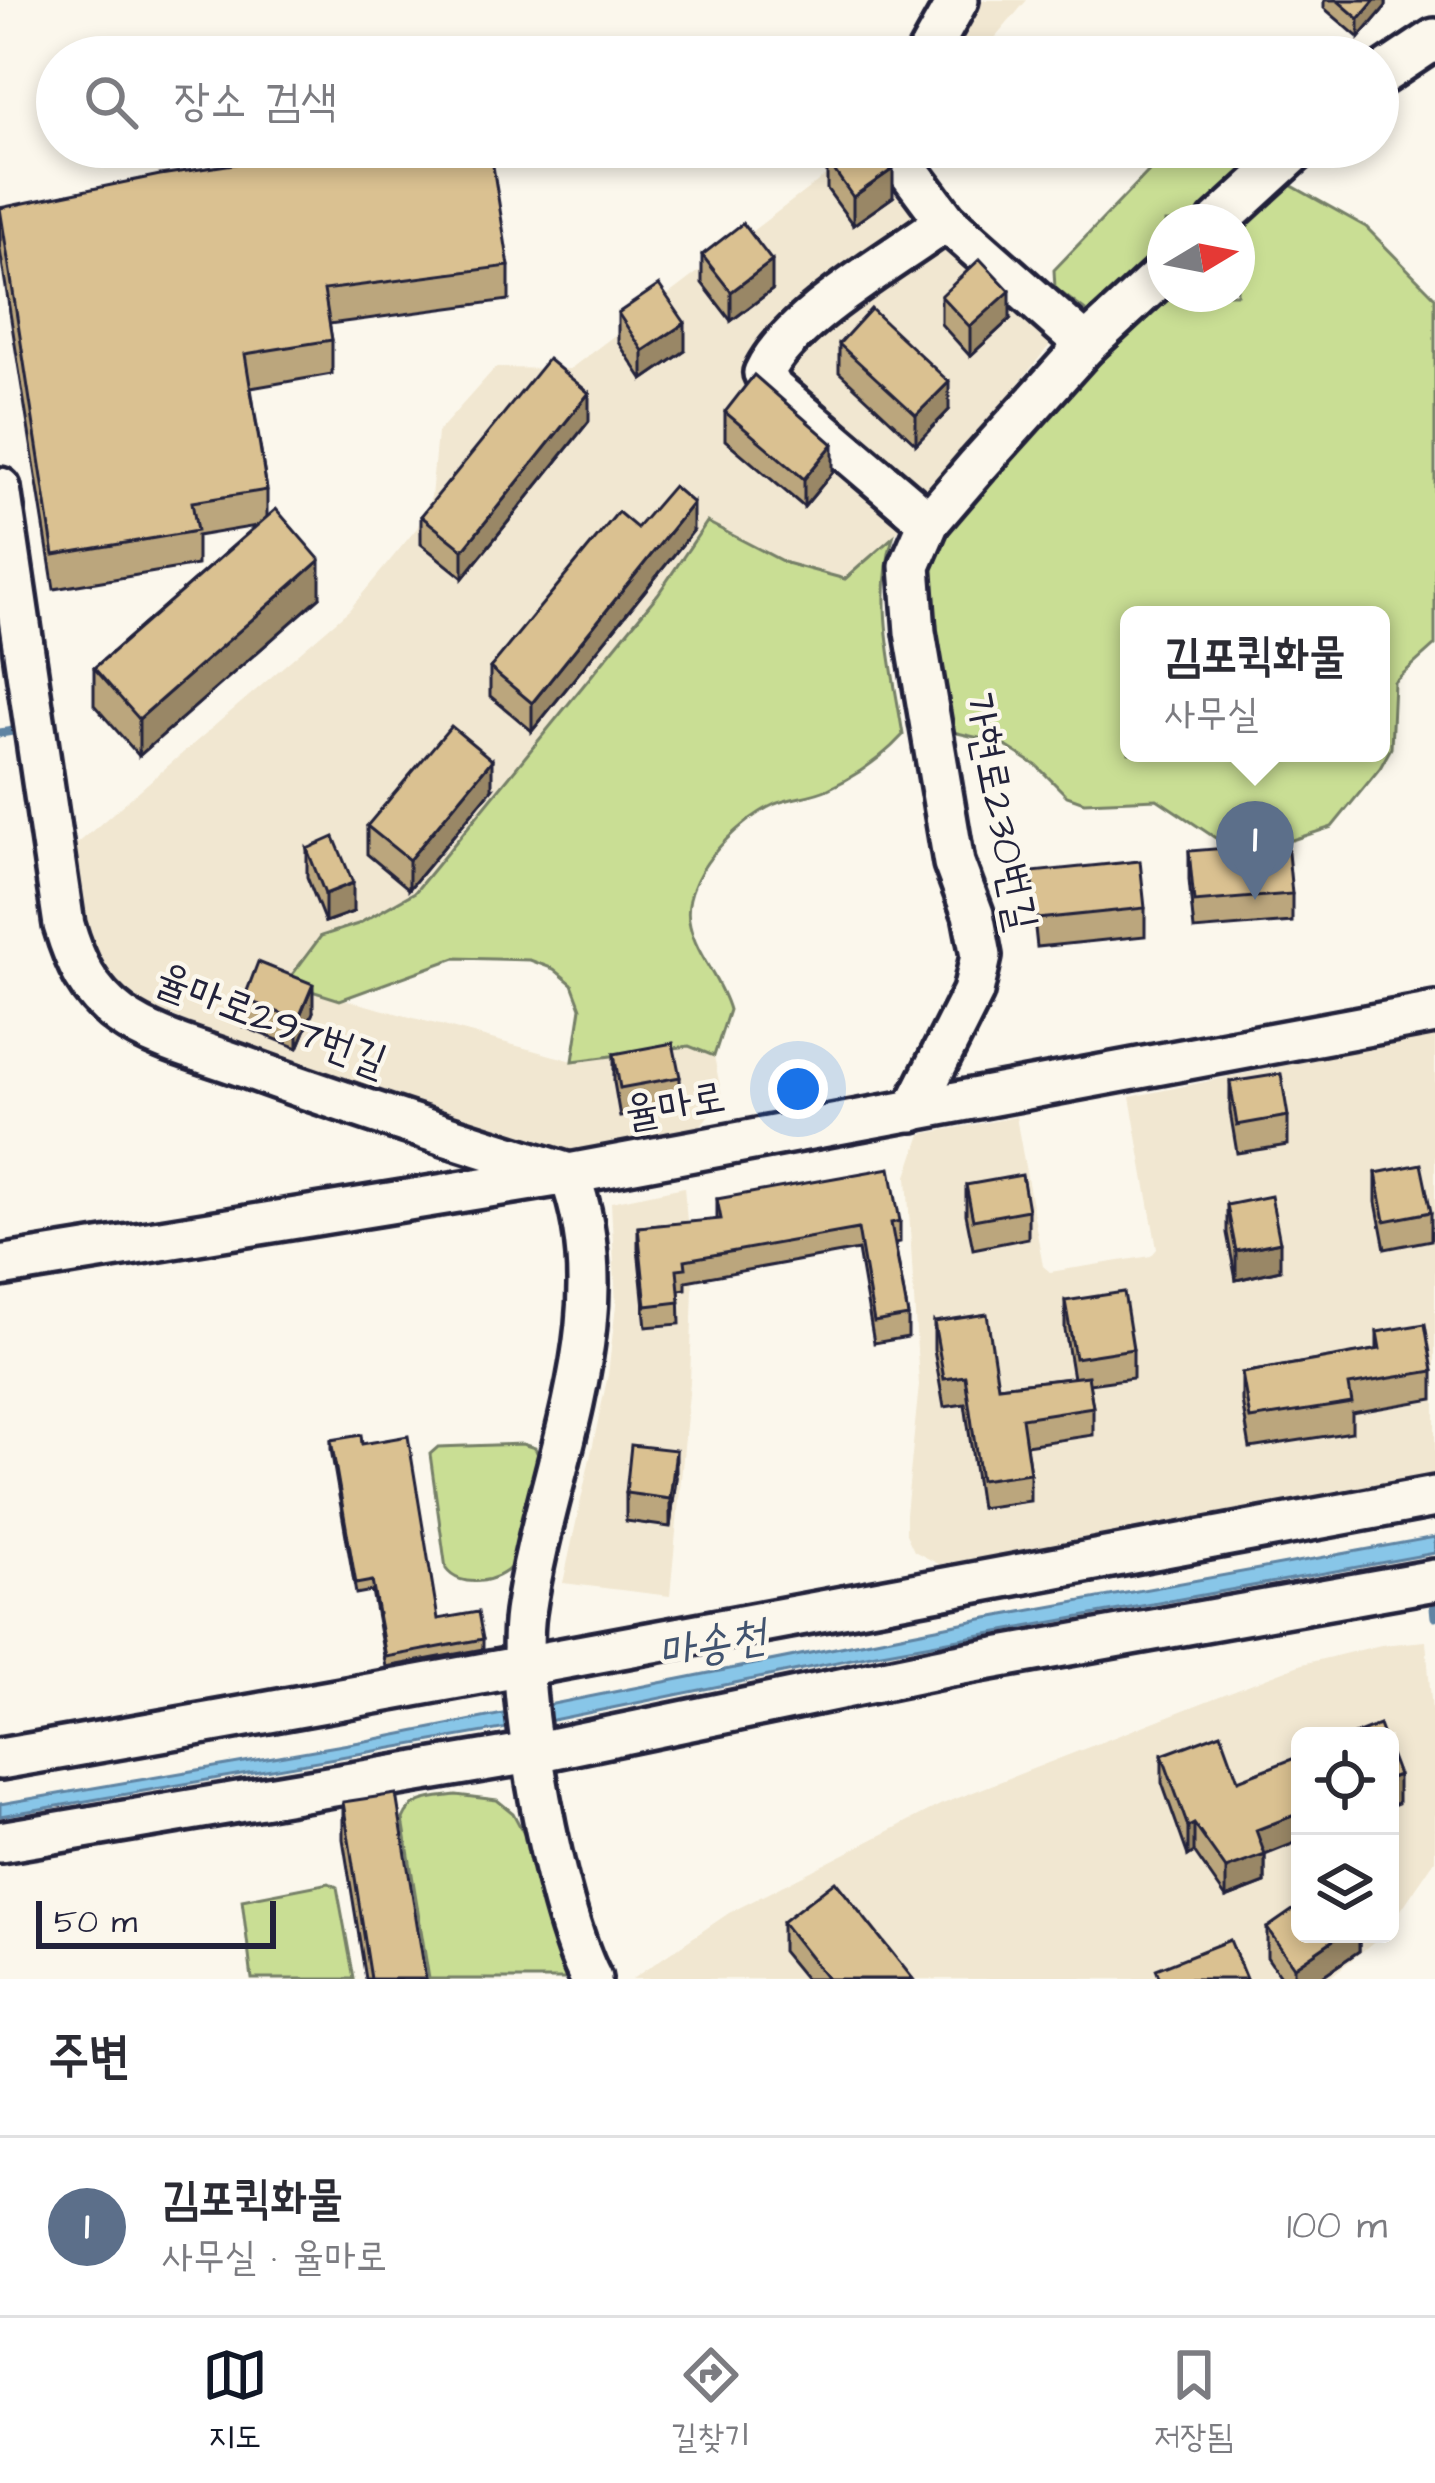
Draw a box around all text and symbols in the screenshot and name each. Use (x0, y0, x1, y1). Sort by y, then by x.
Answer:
search box (36, 36, 1399, 168)
icon: search (78, 69, 144, 135)
text: 장소 검색 (174, 71, 337, 133)
north arrow (1147, 204, 1255, 312)
popup (1120, 606, 1390, 762)
text: 김포퀵화물 (1164, 626, 1346, 688)
street label: 가현로230번길 (948, 688, 1050, 936)
text: 사무실 (1164, 688, 1259, 742)
pin: 1 (1216, 801, 1294, 900)
street label: 율마로297번길 (147, 950, 395, 1092)
your location (768, 1059, 828, 1119)
street label: 율마로 (620, 1069, 730, 1143)
water label: 마송천 (653, 1604, 775, 1685)
map controls (1291, 1727, 1399, 1943)
button: locate (1291, 1727, 1399, 1835)
button: layers (1291, 1835, 1399, 1943)
scale bar (36, 1895, 276, 1948)
text: 50 m (54, 1899, 137, 1945)
text: 주변 (48, 2022, 130, 2093)
text: 김포퀵화물 (162, 2169, 343, 2231)
text: 1 (85, 2200, 90, 2254)
text: 100 m (1287, 2200, 1387, 2254)
text: 사무실 · 율마로 (162, 2231, 387, 2285)
tab: 지도 (202, 2342, 268, 2460)
tab: 길찾기 (671, 2342, 751, 2460)
tab: 저장됨 (1154, 2342, 1233, 2460)

